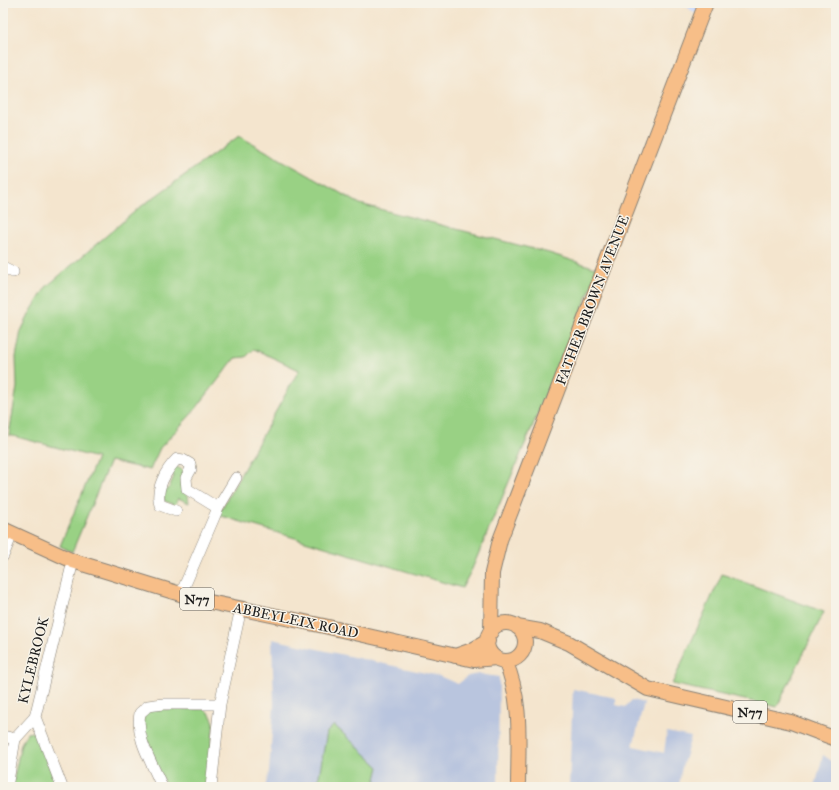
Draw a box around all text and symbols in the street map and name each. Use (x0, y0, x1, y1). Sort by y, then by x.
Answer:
street label: FATHER BROWN AVENUE (552, 213, 633, 388)
road number: N77 (180, 588, 214, 610)
street label: ABBEYLEIX ROAD (231, 599, 360, 642)
street label: KYLEBROOK (14, 614, 53, 705)
road number: N77 (733, 701, 767, 723)

